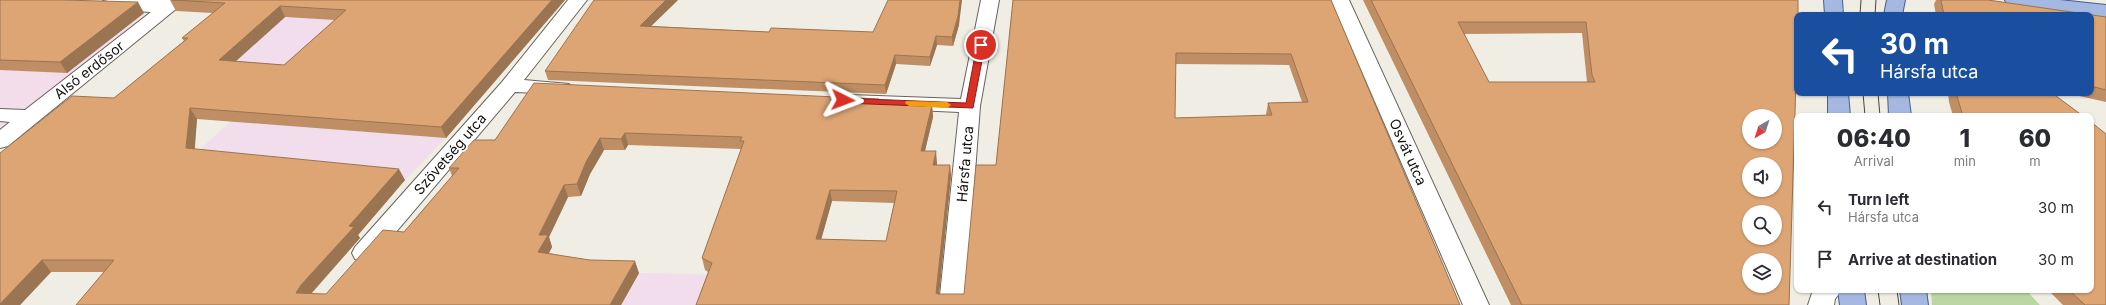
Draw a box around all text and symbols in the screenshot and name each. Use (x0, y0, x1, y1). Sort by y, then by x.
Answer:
text: 30 m (1880, 27, 1949, 61)
pin (964, 28, 998, 62)
icon: left (1814, 28, 1866, 80)
icon: arrive (970, 34, 992, 56)
street label: Alsó erdősor (50, 37, 127, 102)
text: Hársfa utca (1880, 61, 1978, 82)
position arrow (822, 79, 864, 121)
north arrow (1742, 109, 1782, 149)
map controls (1742, 109, 1782, 293)
street label: Szövetség utca (410, 110, 489, 198)
street label: Osvát utca (1386, 116, 1431, 188)
text: 06:40 (1837, 124, 1911, 153)
text: 1 (1959, 124, 1970, 153)
text: 60 (2019, 124, 2051, 153)
street label: Hársfa utca (953, 125, 976, 203)
text: Arrival (1854, 153, 1894, 169)
text: min (1954, 153, 1976, 169)
text: m (2029, 153, 2041, 169)
button: sound (1742, 157, 1782, 197)
text: Turn left (1848, 190, 1909, 209)
icon: left (1814, 196, 1836, 218)
text: 30 m (2038, 198, 2074, 217)
button: search (1742, 205, 1782, 245)
text: Hársfa utca (1848, 209, 1919, 225)
icon: arrive (1814, 248, 1836, 270)
text: Arrive at destination (1848, 250, 1997, 269)
text: 30 m (2038, 250, 2074, 269)
button: layers (1742, 253, 1782, 293)

